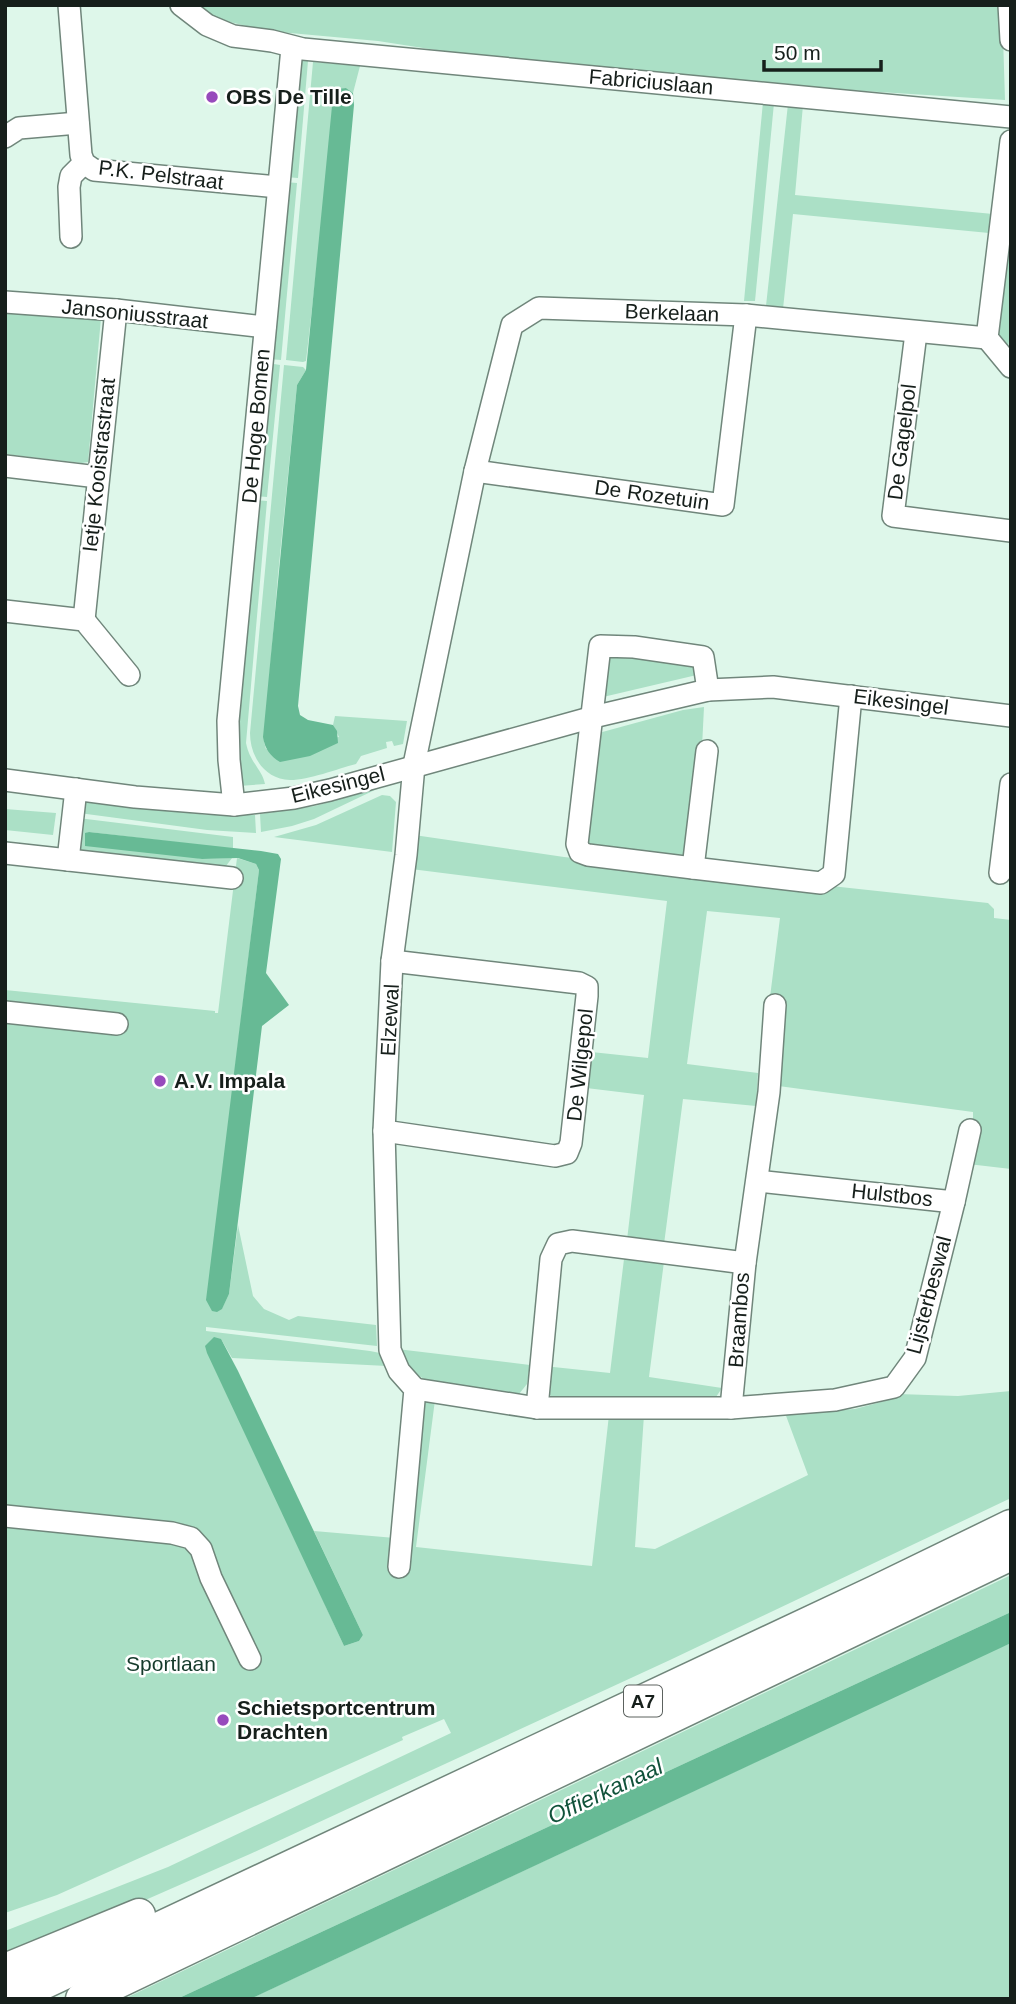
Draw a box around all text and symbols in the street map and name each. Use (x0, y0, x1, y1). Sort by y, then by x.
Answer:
scale bar (764, 28, 881, 72)
text: 50 m (774, 41, 821, 64)
street label: Fabriciuslaan (588, 65, 714, 98)
place label: OBS De Tille (226, 85, 352, 108)
marker: OBS De Tille (204, 89, 220, 105)
street label: P.K. Pelstraat (97, 155, 225, 194)
street label: Jansoniusstraat (61, 294, 210, 333)
street label: Berkelaan (624, 299, 720, 326)
street label: De Hoge Bomen (237, 348, 274, 504)
street label: Ietje Kooistrastraat (78, 377, 119, 553)
street label: De Gagelpol (883, 383, 920, 501)
street label: De Rozetuin (593, 475, 711, 514)
street label: Eikesingel (852, 684, 950, 719)
street label: Eikesingel (289, 762, 387, 807)
street label: Elzewal (376, 983, 403, 1057)
street label: De Wilgepol (562, 1007, 597, 1122)
place label: A.V. Impala (174, 1069, 286, 1092)
marker: A.V. Impala (152, 1073, 168, 1089)
street label: Hulstbos (850, 1179, 934, 1210)
street label: Lijsterbeswal (902, 1233, 955, 1356)
street label: Braambos (724, 1271, 753, 1369)
park label: Sportlaan (126, 1652, 216, 1675)
road number: A7 (624, 1686, 662, 1716)
place label: Schietsportcentrum Drachten (237, 1696, 435, 1743)
marker: Schietsportcentrum Drachten (215, 1712, 231, 1728)
water label: Offierkanaal (543, 1753, 667, 1829)

